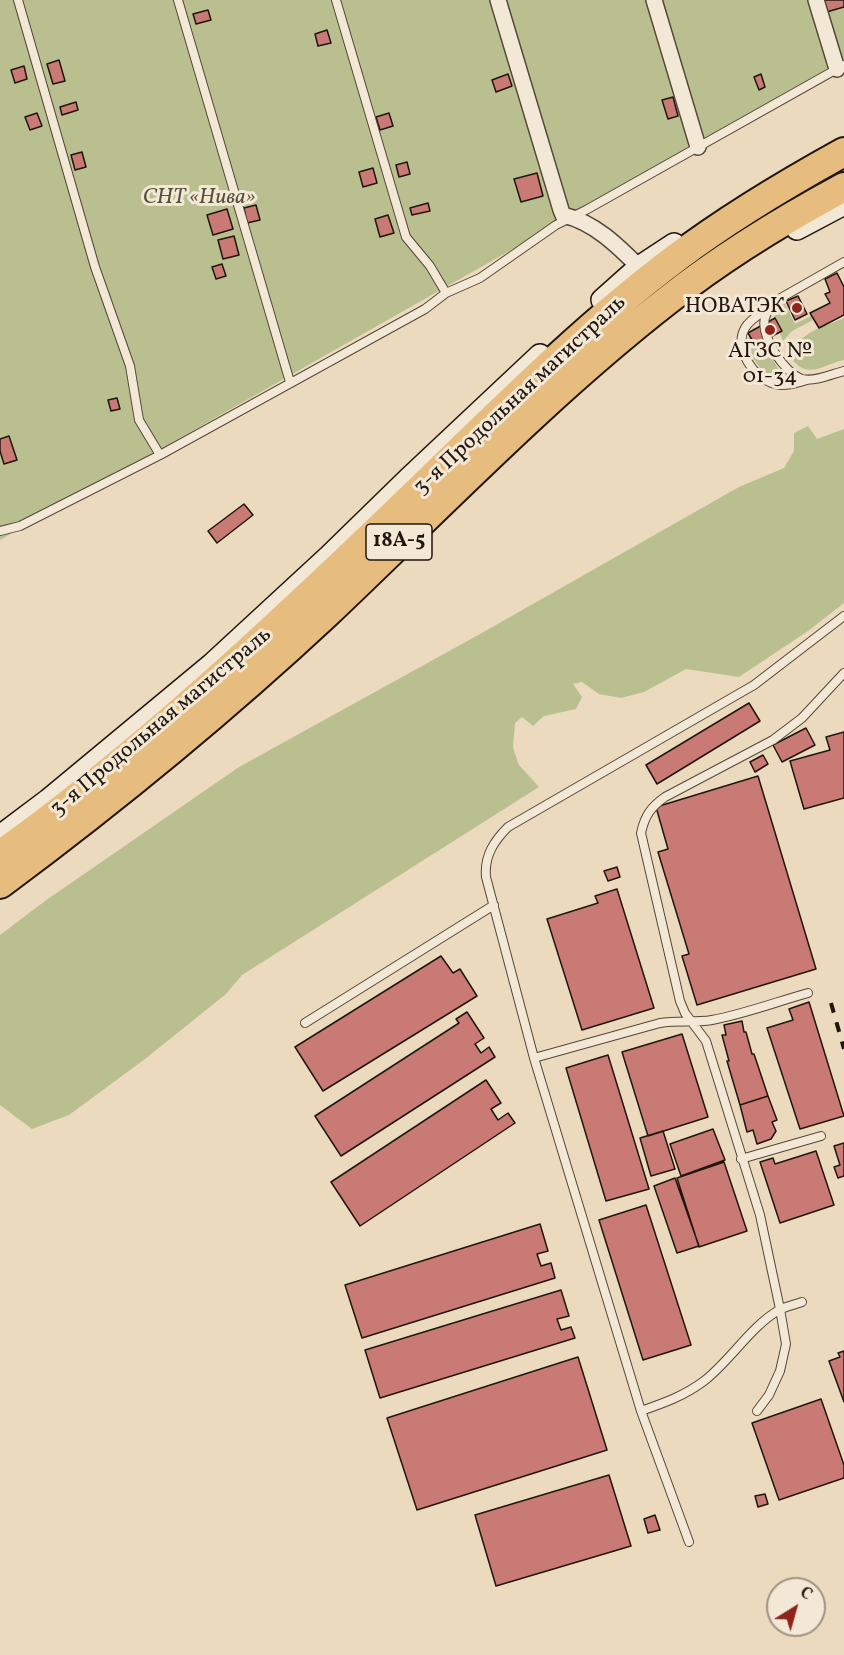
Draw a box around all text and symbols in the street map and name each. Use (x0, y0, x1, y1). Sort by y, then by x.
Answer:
park label: СНТ «Нива» (143, 186, 255, 212)
street label: 3-я Продольная магистраль (409, 291, 633, 501)
place label: НОВАТЭК (685, 295, 785, 321)
marker: НОВАТЭК (790, 301, 804, 315)
marker: АГЗС № 01-34 (763, 323, 777, 337)
place label: АГЗС № 01-34 (728, 340, 812, 392)
road number: 18А-5 (366, 524, 432, 560)
street label: 3-я Продольная магистраль (46, 623, 278, 823)
north arrow (766, 1577, 826, 1637)
text: С (795, 1582, 816, 1606)

